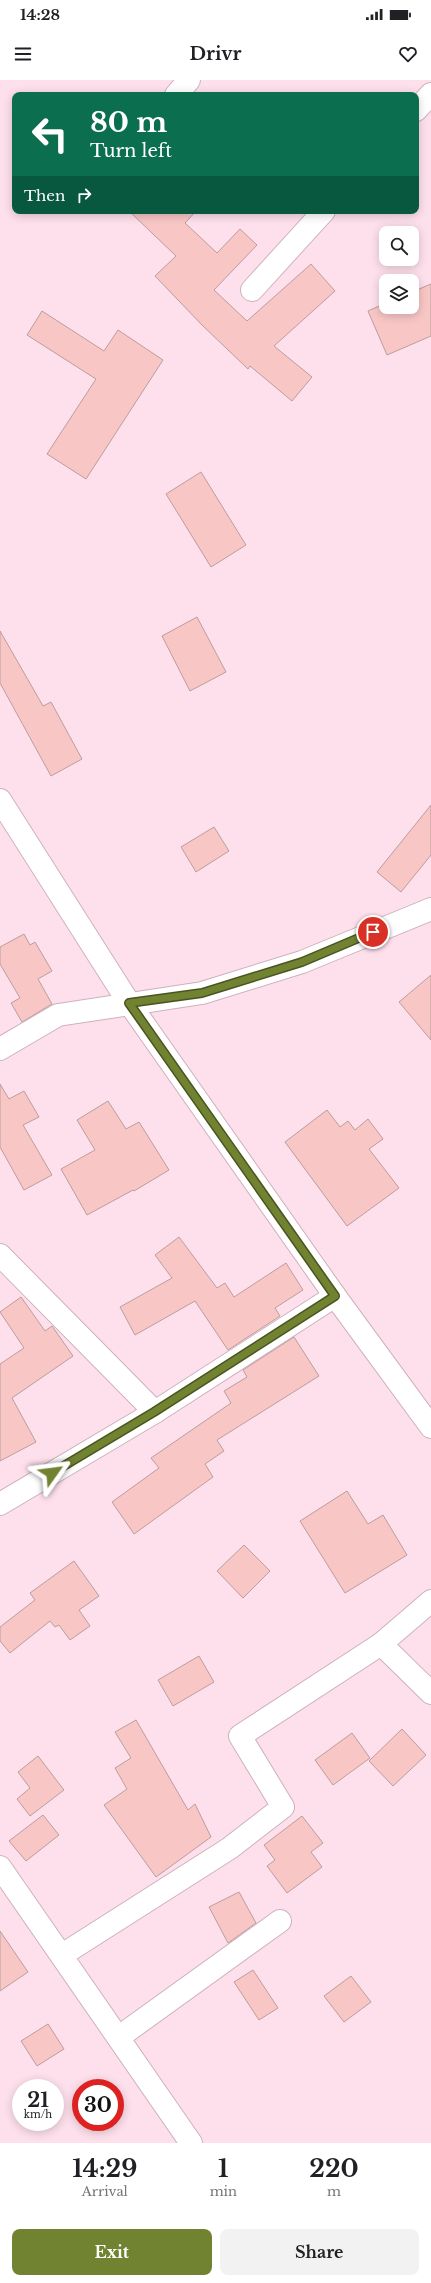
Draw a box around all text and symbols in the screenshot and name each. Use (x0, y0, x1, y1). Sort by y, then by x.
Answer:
text: 14:28 (20, 5, 60, 24)
icon: menu (12, 43, 34, 65)
text: Drivr (189, 43, 242, 65)
icon: heart (397, 43, 419, 65)
text: 80 m (90, 105, 167, 140)
icon: left (24, 108, 76, 160)
text: Turn left (90, 140, 172, 162)
icon: right (73, 184, 95, 206)
text: Then (24, 186, 65, 205)
map controls (379, 226, 419, 314)
button: search (379, 226, 419, 266)
button: layers (379, 274, 419, 314)
pin (356, 915, 390, 949)
icon: arrive (362, 921, 384, 943)
position arrow (31, 1452, 73, 1494)
speed limit sign: 30 (72, 2079, 124, 2131)
text: 21 (27, 2088, 49, 2112)
text: km/h (24, 2108, 52, 2121)
text: 14:29 (72, 2154, 137, 2183)
text: 1 (218, 2154, 229, 2183)
text: 220 (309, 2154, 359, 2183)
text: Arrival (82, 2183, 128, 2200)
text: min (210, 2183, 237, 2200)
text: m (327, 2183, 341, 2200)
button: Exit (12, 2229, 212, 2275)
button: Share (220, 2229, 419, 2275)

